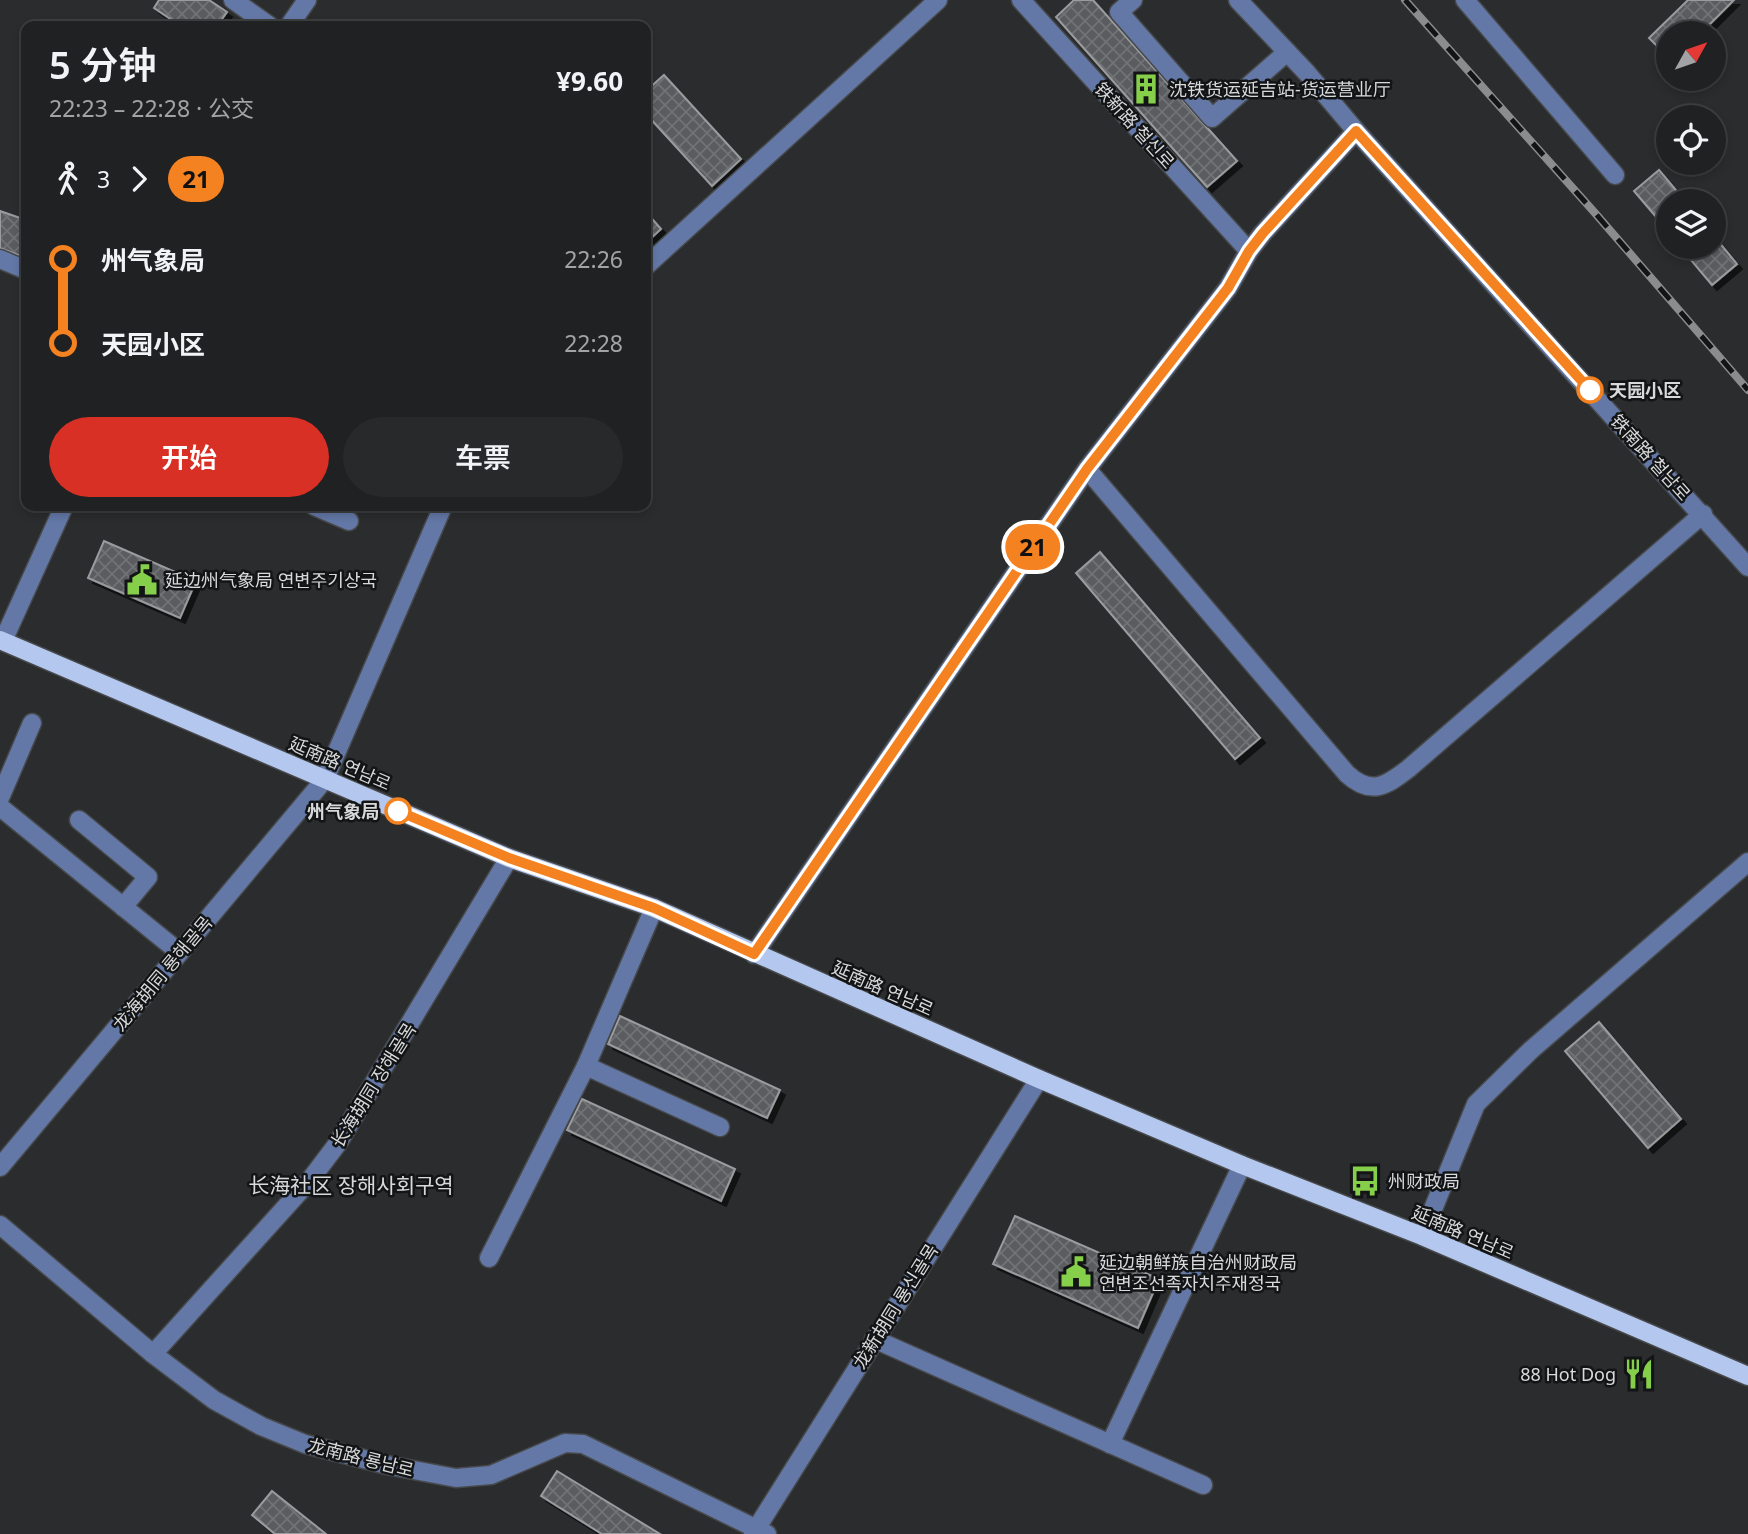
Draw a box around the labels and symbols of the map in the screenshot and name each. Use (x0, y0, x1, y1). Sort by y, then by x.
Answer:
north arrow (1656, 21, 1726, 91)
building icon: 沈铁货运延吉站-货运营业厅 (1129, 72, 1163, 106)
street label: 铁新路 철신로 (1090, 77, 1180, 173)
place label: 沈铁货运延吉站-货运营业厅 (1169, 77, 1391, 101)
marker: 天园小区 (1577, 377, 1603, 403)
place label: 天园小区 (1609, 378, 1681, 402)
street label: 铁南路 철남로 (1606, 409, 1696, 505)
line badge: 21 (1002, 524, 1064, 570)
public building icon: 延边州气象局 연변주기상국 (125, 563, 159, 597)
place label: 延边州气象局 연변주기상국 (165, 568, 377, 592)
street label: 延南路 연남로 (285, 731, 395, 795)
marker: 州气象局 (385, 798, 411, 824)
place label: 州气象局 (307, 799, 379, 823)
street label: 龙海胡同 룡해골목 (107, 911, 217, 1035)
street label: 延南路 연남로 (829, 955, 937, 1021)
street label: 长海胡同 장해골목 (325, 1018, 421, 1152)
bus stop icon: 州财政局 (1348, 1164, 1382, 1198)
place label: 州财政局 (1388, 1169, 1460, 1193)
district label: 长海社区 장해사회구역 (248, 1171, 454, 1199)
street label: 延南路 연남로 (1408, 1200, 1518, 1264)
street label: 龙新胡同 룡신골목 (847, 1239, 943, 1373)
place label: 延边朝鲜族自治州财政局 연변조선족자치주재정국 (1099, 1250, 1297, 1295)
public building icon: 延边朝鲜族自治州财政局 연변조선족자치주재정국 (1059, 1255, 1093, 1289)
restaurant icon: 88 Hot Dog (1622, 1357, 1656, 1391)
place label: 88 Hot Dog (1520, 1362, 1616, 1386)
street label: 龙南路 룡남로 (306, 1432, 416, 1482)

